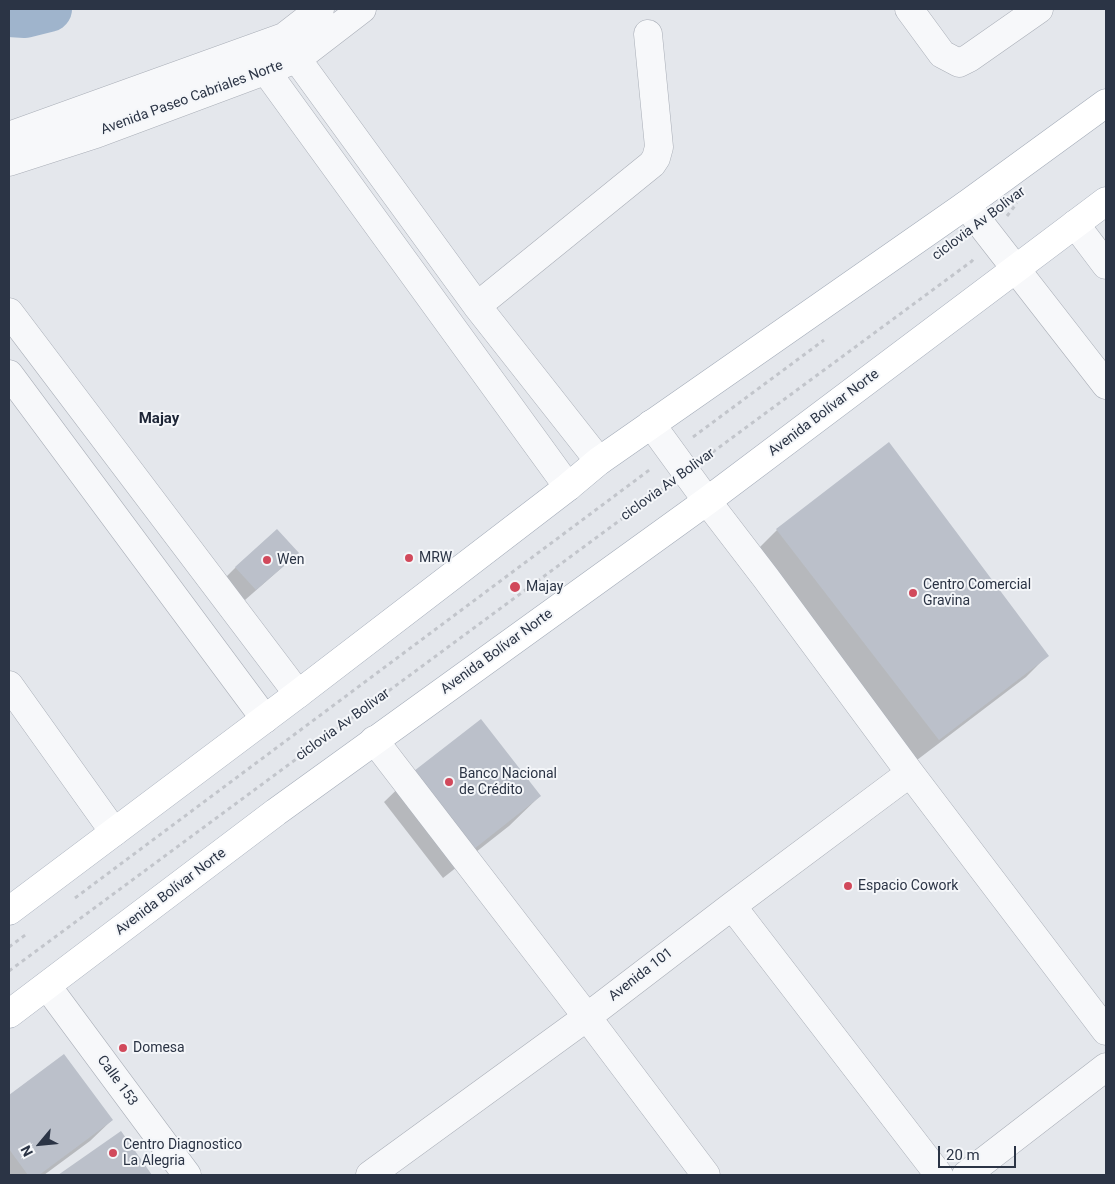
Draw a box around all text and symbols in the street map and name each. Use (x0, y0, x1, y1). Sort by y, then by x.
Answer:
street label: Avenida Paseo Cabriales Norte (99, 57, 285, 139)
street label: ciclovia Av Bolivar (929, 184, 1029, 264)
street label: Avenida Bolívar Norte (765, 366, 883, 460)
district label: Majay (139, 410, 179, 428)
street label: ciclovia Av Bolivar (618, 445, 718, 525)
place label: MRW (419, 550, 452, 566)
place label: Wen (277, 552, 304, 568)
marker: MRW (403, 552, 415, 564)
marker: Wen (261, 554, 273, 566)
place label: Centro Comercial Gravina (923, 577, 1031, 610)
place label: Majay (526, 579, 563, 595)
marker: Majay (508, 580, 522, 594)
marker: Centro Comercial Gravina (907, 587, 919, 599)
street label: Avenida Bolívar Norte (438, 606, 556, 698)
street label: ciclovia Av Bolivar (293, 685, 393, 765)
place label: Banco Nacional de Crédito (459, 766, 557, 799)
marker: Banco Nacional de Crédito (443, 776, 455, 788)
street label: Avenida Bolívar Norte (112, 845, 230, 939)
place label: Espacio Cowork (858, 878, 958, 894)
marker: Espacio Cowork (842, 880, 854, 892)
street label: Avenida 101 (606, 945, 676, 1005)
place label: Domesa (133, 1040, 185, 1056)
marker: Domesa (117, 1042, 129, 1054)
street label: Calle 153 (93, 1053, 141, 1109)
north arrow (15, 1119, 65, 1169)
scale bar (940, 1136, 1018, 1168)
place label: Centro Diagnostico La Alegria (123, 1137, 242, 1170)
text: N (17, 1143, 36, 1159)
text: 20 m (946, 1146, 980, 1164)
marker: Centro Diagnostico La Alegria (107, 1147, 119, 1159)

